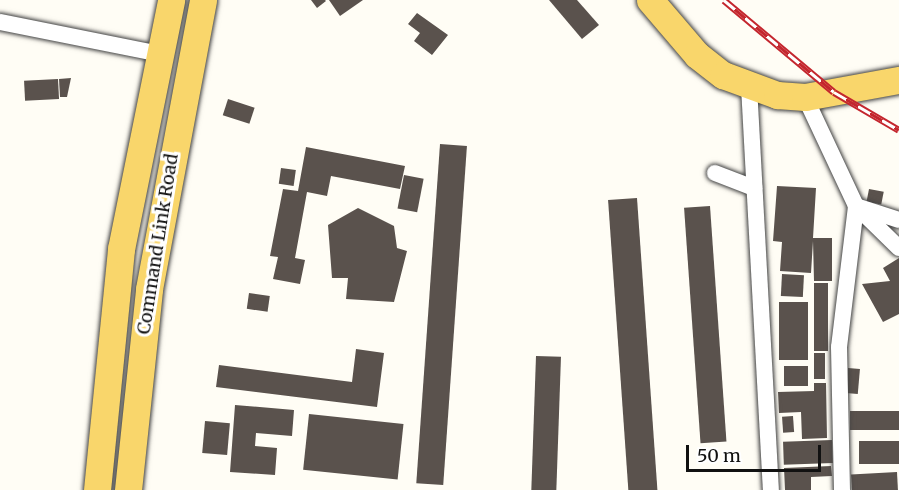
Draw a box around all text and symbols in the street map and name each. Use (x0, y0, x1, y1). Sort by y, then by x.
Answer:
street label: Command Link Road (133, 152, 183, 336)
scale bar (689, 433, 824, 471)
text: 50 m (697, 444, 741, 467)

